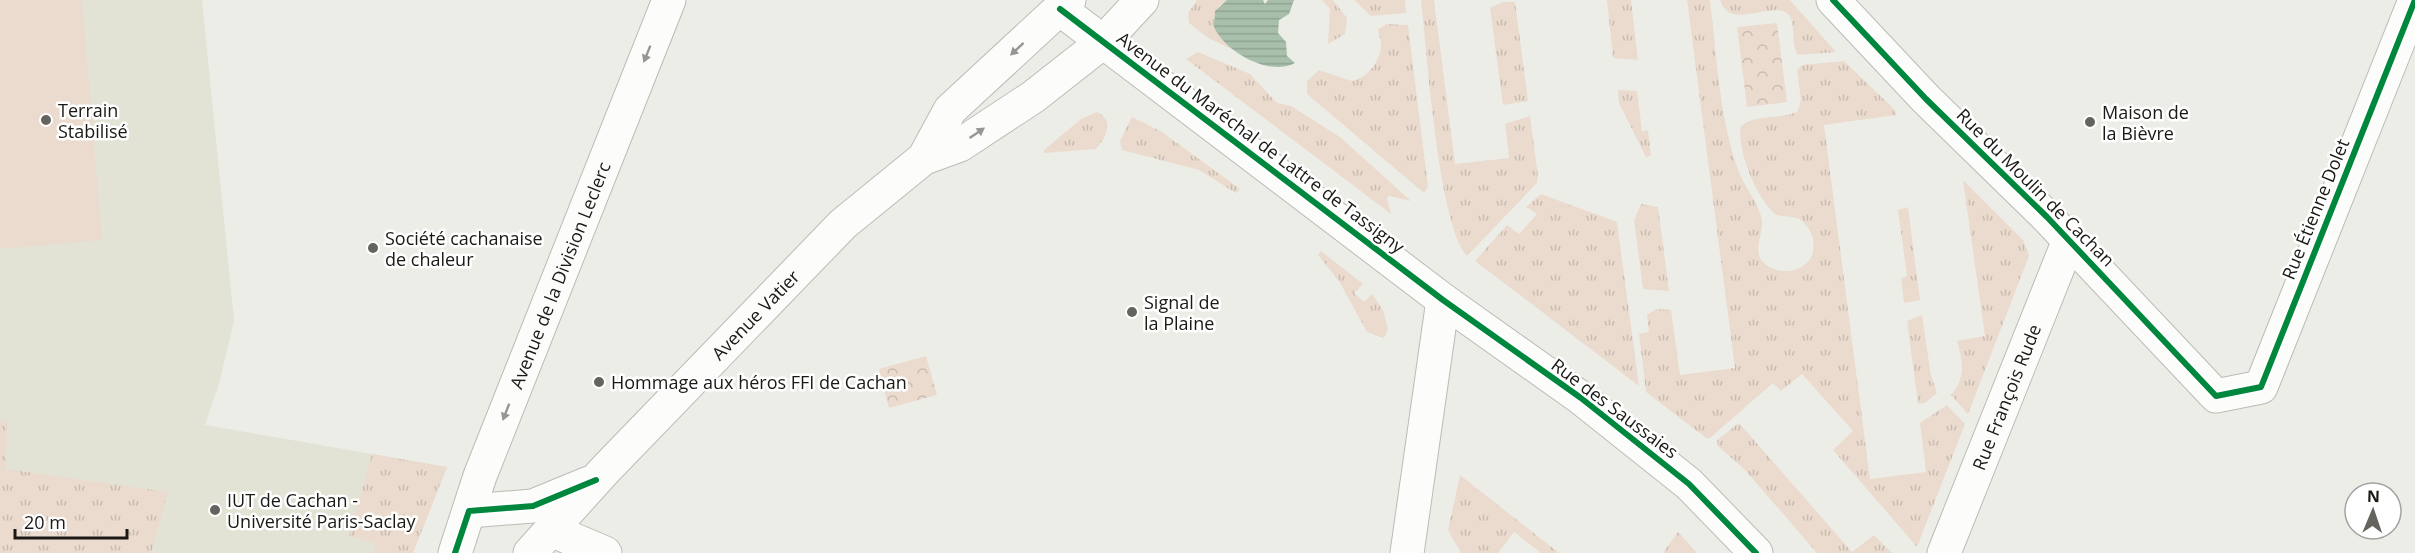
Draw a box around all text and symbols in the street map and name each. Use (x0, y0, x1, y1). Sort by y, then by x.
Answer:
street label: Avenue du Maréchal de Lattre de Tassigny (1112, 26, 1410, 259)
one-way arrow (1010, 42, 1025, 56)
one-way arrow (642, 46, 652, 64)
place label: Terrain Stabilisé (58, 98, 128, 143)
place label: Maison de la Bièvre (2102, 100, 2189, 145)
street label: Rue du Moulin de Cachan (1952, 103, 2120, 271)
marker: Terrain Stabilisé (39, 113, 53, 127)
marker: Maison de la Bièvre (2083, 115, 2097, 129)
one-way arrow (969, 128, 986, 139)
street label: Rue Étienne Dolet (2276, 135, 2354, 283)
street label: Avenue de la Division Leclerc (504, 158, 616, 392)
place label: Société cachanaise de chaleur (385, 226, 543, 271)
marker: Société cachanaise de chaleur (366, 241, 380, 255)
street label: Avenue Vatier (706, 264, 805, 365)
place label: Signal de la Plaine (1144, 290, 1220, 335)
marker: Signal de la Plaine (1125, 305, 1139, 319)
street label: Rue François Rude (1966, 320, 2046, 474)
street label: Rue des Saussaies (1547, 352, 1683, 464)
place label: Hommage aux héros FFI de Cachan (611, 370, 907, 394)
marker: Hommage aux héros FFI de Cachan (592, 375, 606, 389)
one-way arrow (501, 403, 511, 421)
north arrow (2343, 481, 2403, 541)
text: N (2367, 485, 2380, 507)
place label: IUT de Cachan - Université Paris-Saclay (227, 488, 417, 533)
scale bar (15, 502, 128, 540)
marker: IUT de Cachan - Université Paris-Saclay (208, 503, 222, 517)
text: 20 m (24, 510, 66, 534)

